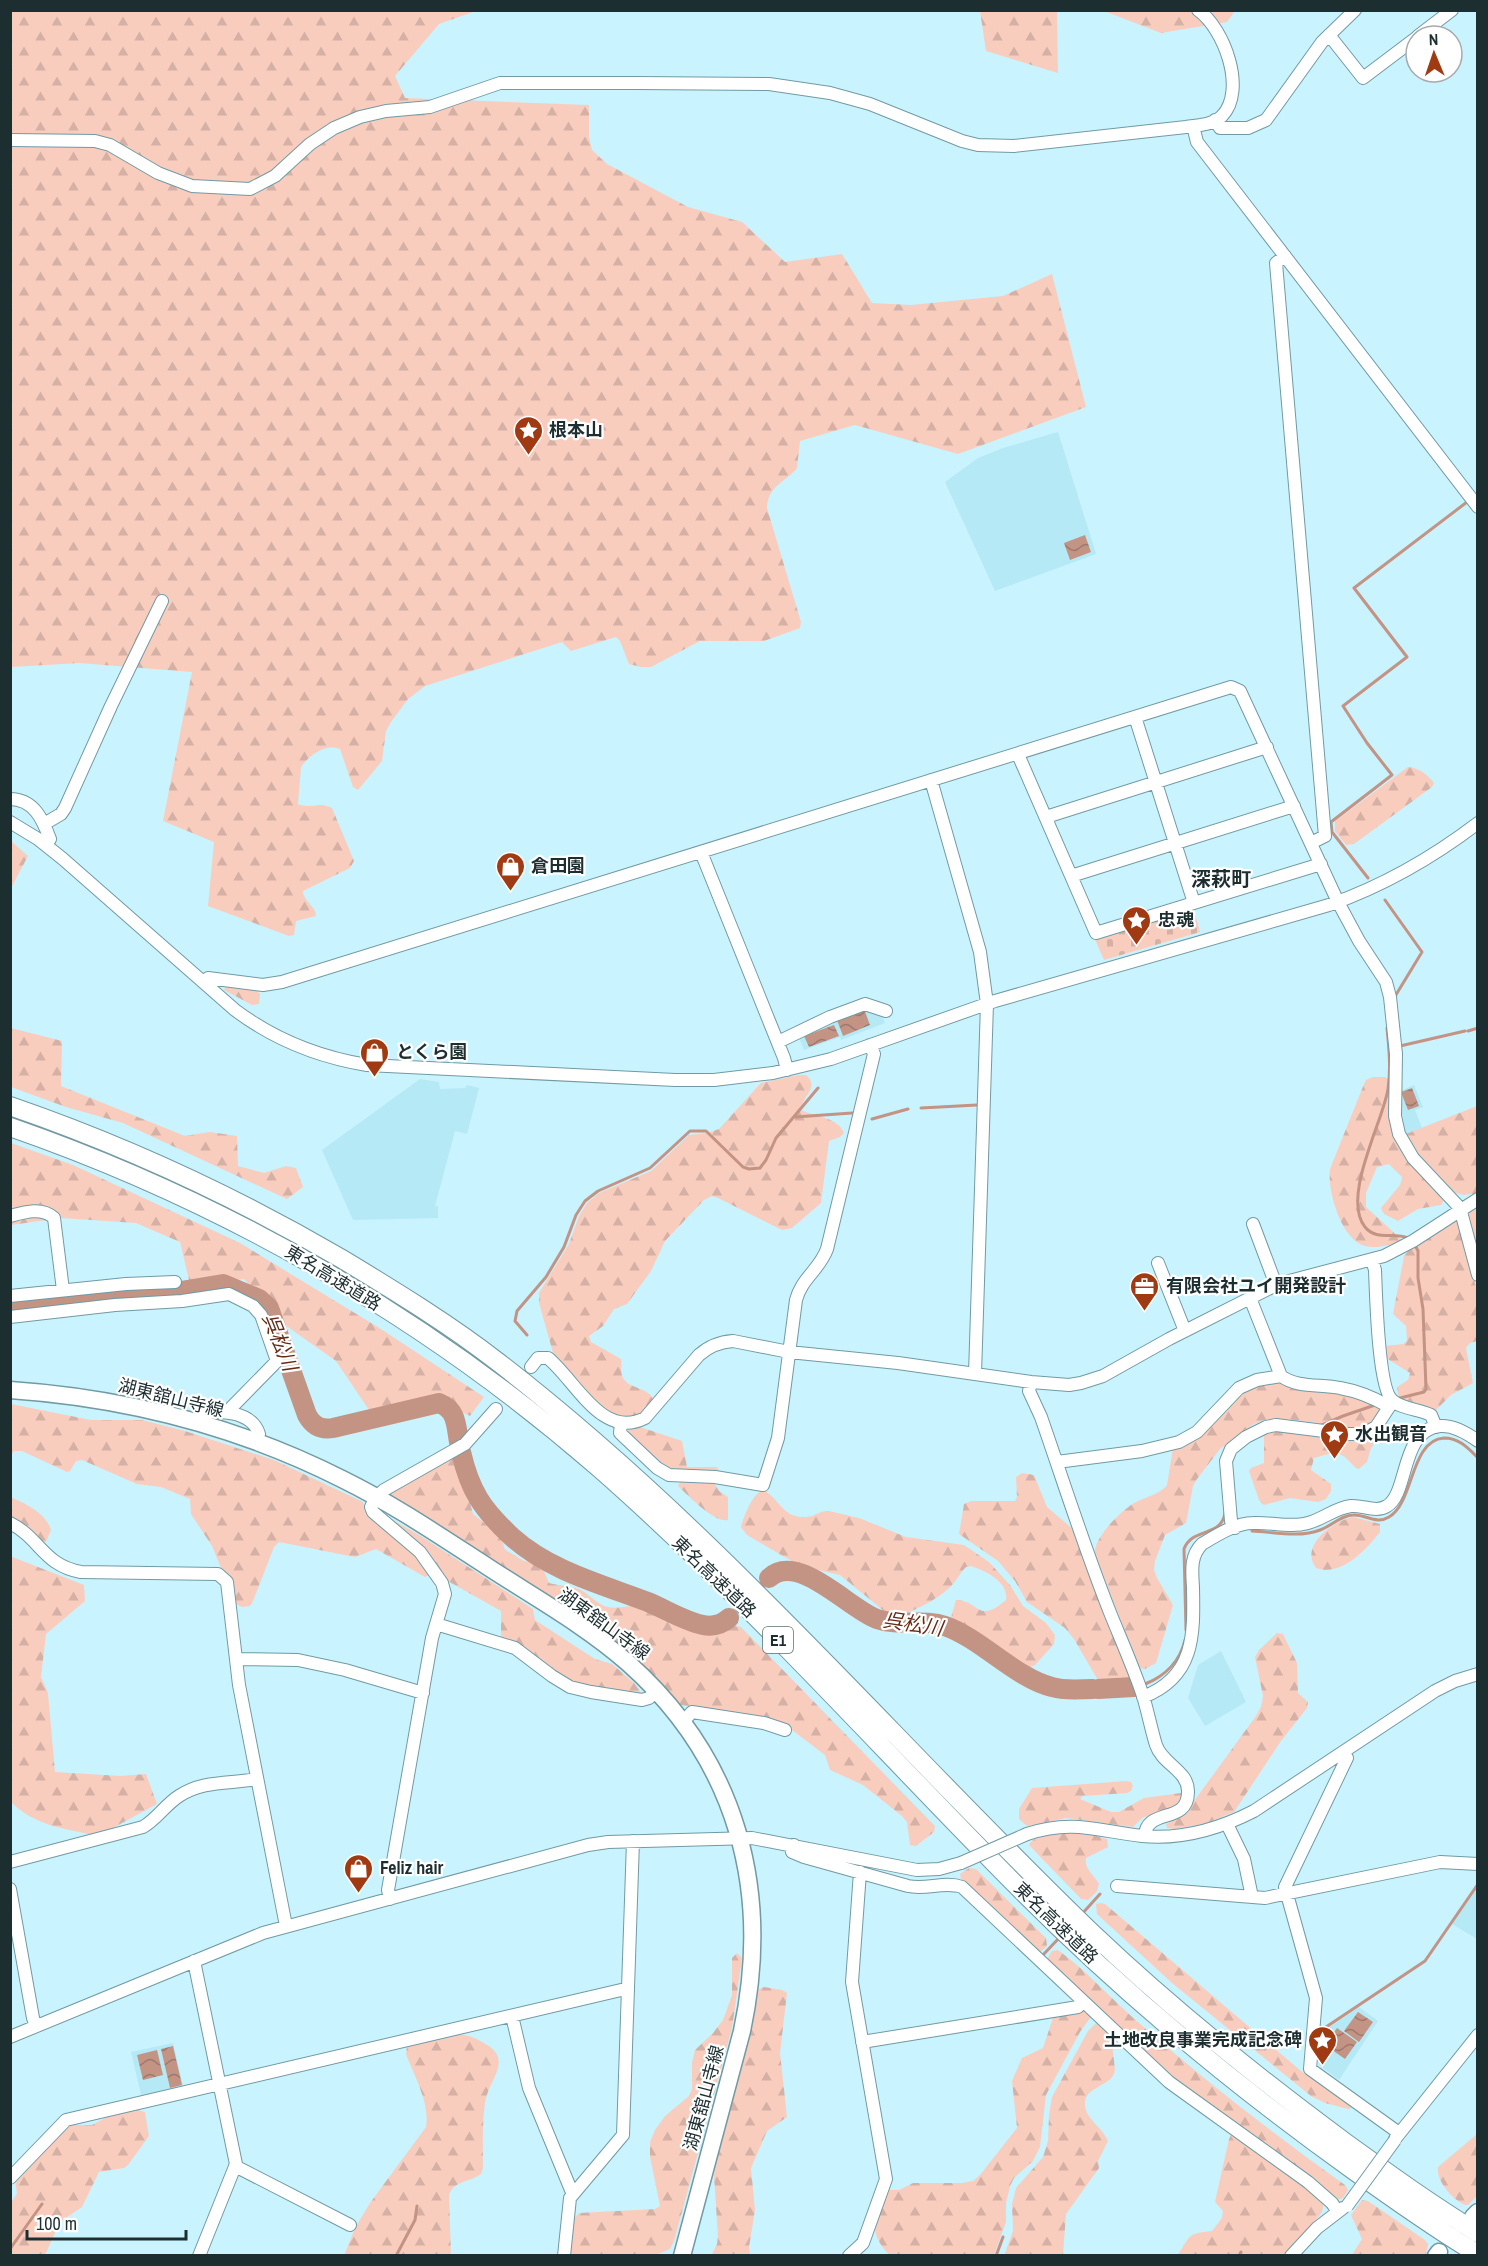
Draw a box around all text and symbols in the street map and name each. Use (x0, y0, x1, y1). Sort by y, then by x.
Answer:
north arrow (1404, 24, 1464, 84)
text: N (1428, 28, 1439, 50)
place icon: 根本山 (512, 414, 544, 456)
place label: 根本山 (549, 417, 603, 442)
shop icon: 倉田園 (494, 850, 526, 892)
place label: 倉田園 (531, 853, 585, 878)
district label: 深萩町 (1191, 865, 1251, 892)
place icon: 忠魂 (1121, 904, 1153, 946)
place label: 忠魂 (1158, 907, 1194, 932)
shop icon: とくら園 (359, 1036, 391, 1078)
place label: とくら園 (396, 1039, 467, 1064)
street label: 東名高速道路 (281, 1239, 386, 1316)
office icon: 有限会社ユイ開発設計 (1129, 1270, 1161, 1312)
place label: 有限会社ユイ開発設計 (1166, 1273, 1346, 1298)
water label: 呉松川 (257, 1309, 305, 1377)
street label: 湖東舘山寺線 (116, 1372, 227, 1423)
place icon: 水出観音 (1318, 1418, 1350, 1460)
place label: 水出観音 (1355, 1421, 1427, 1446)
street label: 東名高速道路 (667, 1530, 762, 1623)
street label: 湖東舘山寺線 (553, 1582, 655, 1665)
water label: 呉松川 (881, 1605, 947, 1642)
road number: E1 (763, 1627, 793, 1653)
shop icon: Feliz hair (343, 1852, 375, 1894)
place label: Feliz hair (380, 1855, 444, 1880)
street label: 東名高速道路 (1009, 1876, 1104, 1969)
place icon: 土地改良事業完成記念碑 (1307, 2024, 1339, 2066)
place label: 土地改良事業完成記念碑 (1104, 2027, 1302, 2052)
street label: 湖東舘山寺線 (677, 2042, 730, 2153)
scale bar (27, 2203, 186, 2241)
text: 100 m (36, 2211, 77, 2236)

